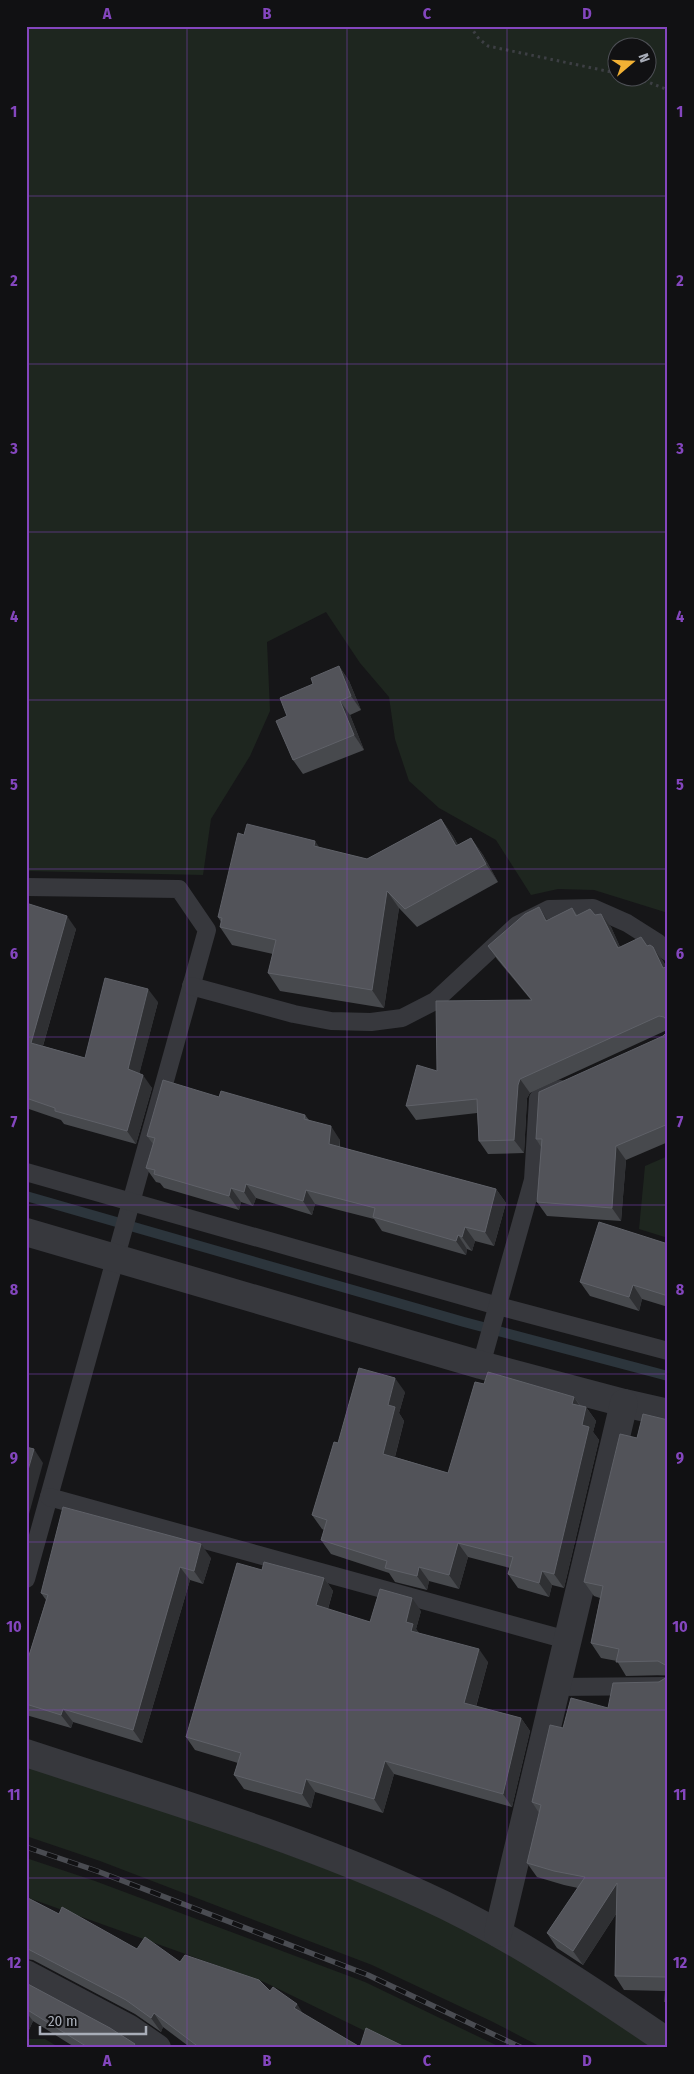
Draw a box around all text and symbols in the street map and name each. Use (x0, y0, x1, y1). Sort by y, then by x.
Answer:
text: A (102, 4, 112, 23)
text: B (263, 4, 272, 23)
text: C (423, 4, 432, 23)
text: D (582, 4, 592, 23)
north arrow (606, 38, 656, 88)
text: N (634, 51, 653, 65)
text: 1 (11, 102, 17, 121)
text: 1 (677, 102, 683, 121)
text: 2 (9, 271, 18, 290)
text: 2 (675, 271, 684, 290)
text: 3 (9, 439, 18, 458)
text: 3 (675, 439, 684, 458)
text: 4 (10, 607, 18, 626)
text: 4 (676, 607, 684, 626)
text: 5 (10, 775, 18, 794)
text: 5 (676, 775, 684, 794)
text: 6 (10, 944, 18, 963)
text: 6 (676, 944, 684, 963)
text: 7 (11, 1112, 18, 1131)
text: 7 (677, 1112, 684, 1131)
text: 8 (10, 1280, 19, 1299)
text: 8 (676, 1280, 685, 1299)
text: 9 (10, 1448, 18, 1467)
text: 9 (676, 1448, 684, 1467)
text: 10 (6, 1617, 22, 1636)
text: 10 (672, 1617, 688, 1636)
text: 11 (7, 1785, 21, 1804)
text: 11 (673, 1785, 687, 1804)
text: 12 (7, 1953, 22, 1972)
text: 12 (673, 1953, 688, 1972)
scale bar (40, 2004, 146, 2036)
text: 20 m (48, 2012, 78, 2030)
text: A (102, 2051, 112, 2070)
text: B (263, 2051, 272, 2070)
text: C (423, 2051, 432, 2070)
text: D (582, 2051, 592, 2070)

